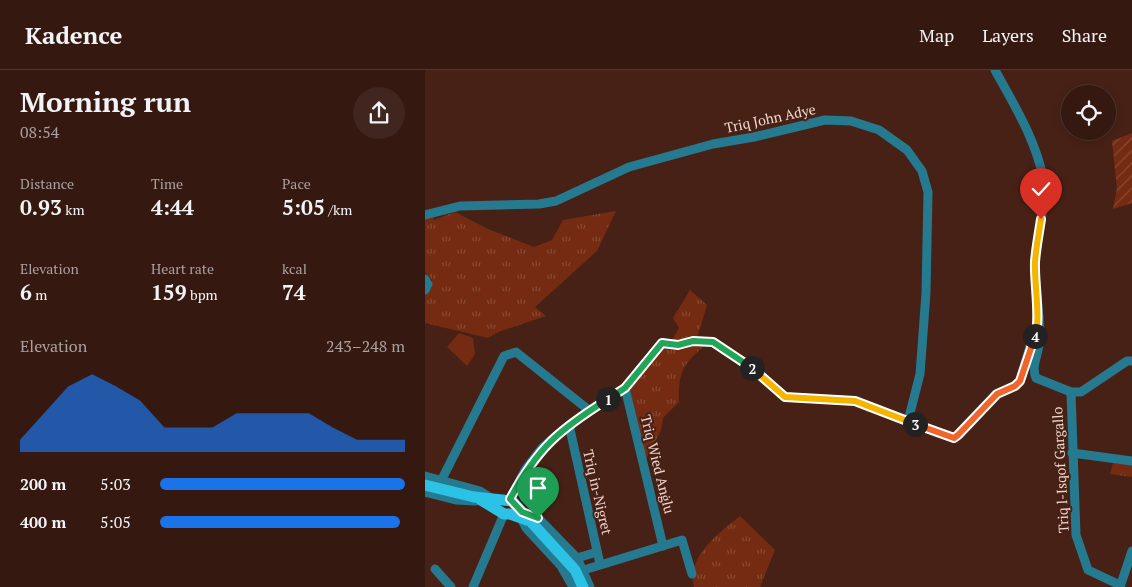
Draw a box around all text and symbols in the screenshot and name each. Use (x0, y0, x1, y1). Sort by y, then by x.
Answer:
text: Kadence (25, 19, 122, 51)
text: Map (919, 23, 954, 47)
text: Layers (982, 23, 1034, 47)
text: Share (1062, 23, 1107, 47)
text: Morning run (20, 83, 191, 120)
map controls (1061, 85, 1116, 140)
button: locate (1061, 85, 1116, 140)
button: share (353, 87, 405, 139)
street label: Triq John Adye (723, 99, 817, 137)
text: 08:54 (20, 121, 59, 143)
pin (1020, 168, 1062, 219)
text: Distance (20, 174, 74, 193)
text: Time (151, 174, 183, 193)
text: Pace (282, 174, 311, 193)
icon: check (1027, 175, 1055, 203)
text: 0.93 (20, 193, 62, 221)
text: 4:44 (151, 193, 194, 221)
text: 5:05 (282, 193, 325, 221)
text: km (62, 200, 85, 219)
text: /km (325, 200, 352, 219)
text: Elevation (20, 259, 79, 278)
text: Heart rate (151, 259, 214, 278)
text: kcal (282, 259, 307, 278)
text: 6 (20, 278, 32, 306)
text: 159 (151, 278, 187, 306)
text: 74 (282, 278, 306, 306)
text: m (32, 285, 47, 304)
text: bpm (187, 285, 218, 304)
pin: 4 (1023, 324, 1047, 348)
text: 4 (1032, 327, 1039, 346)
text: Elevation (20, 335, 87, 357)
text: 243–248 m (326, 335, 405, 357)
pin: 2 (739, 356, 765, 380)
text: 2 (749, 359, 756, 378)
pin: 1 (595, 386, 621, 412)
text: 1 (605, 390, 612, 409)
street label: Triq l-Isqof Gargallo (1047, 406, 1073, 534)
pin: 3 (903, 412, 927, 436)
street label: Triq Wied Anġlu (637, 413, 679, 515)
text: 3 (912, 415, 919, 434)
street label: Triq in-Nigret (579, 448, 617, 537)
pin (517, 467, 559, 518)
text: 200 m (20, 473, 66, 495)
text: 5:03 (100, 473, 131, 495)
icon: arrive (524, 474, 552, 502)
text: 400 m (20, 511, 66, 533)
text: 5:05 (100, 511, 131, 533)

